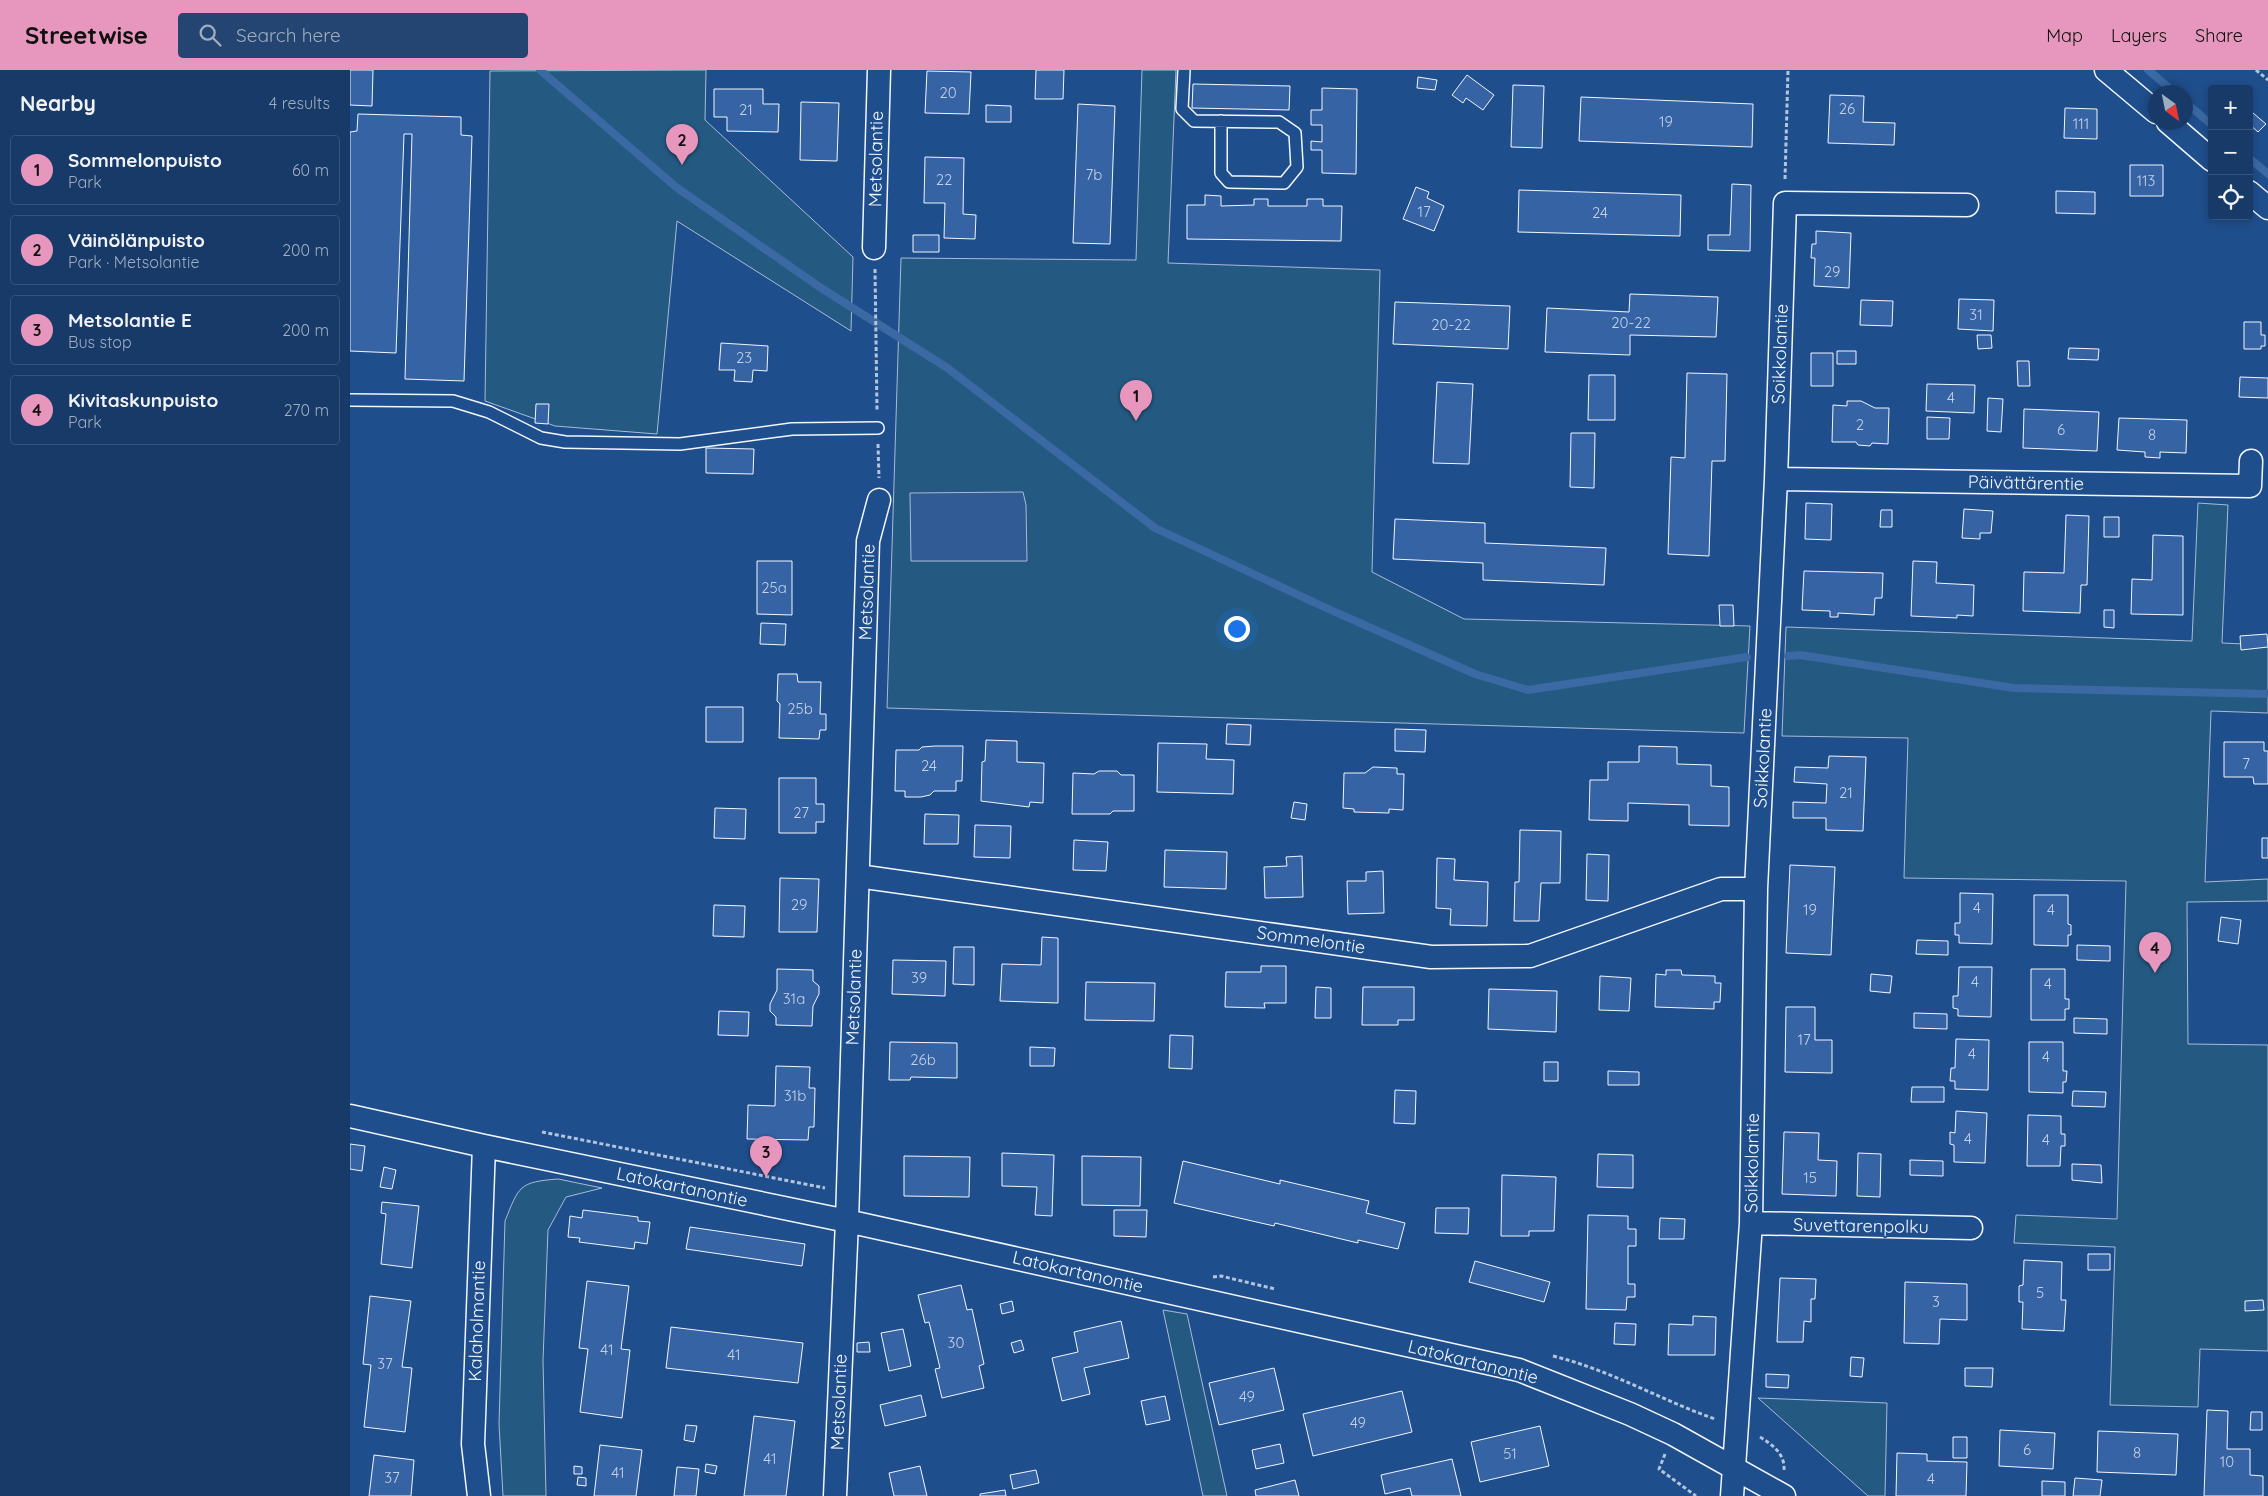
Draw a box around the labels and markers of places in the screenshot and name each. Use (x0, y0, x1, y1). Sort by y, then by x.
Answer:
pin: 2 (666, 124, 698, 165)
pin: 1 (1120, 380, 1152, 421)
pin: 4 (2139, 932, 2171, 973)
pin: 3 (750, 1136, 782, 1177)

